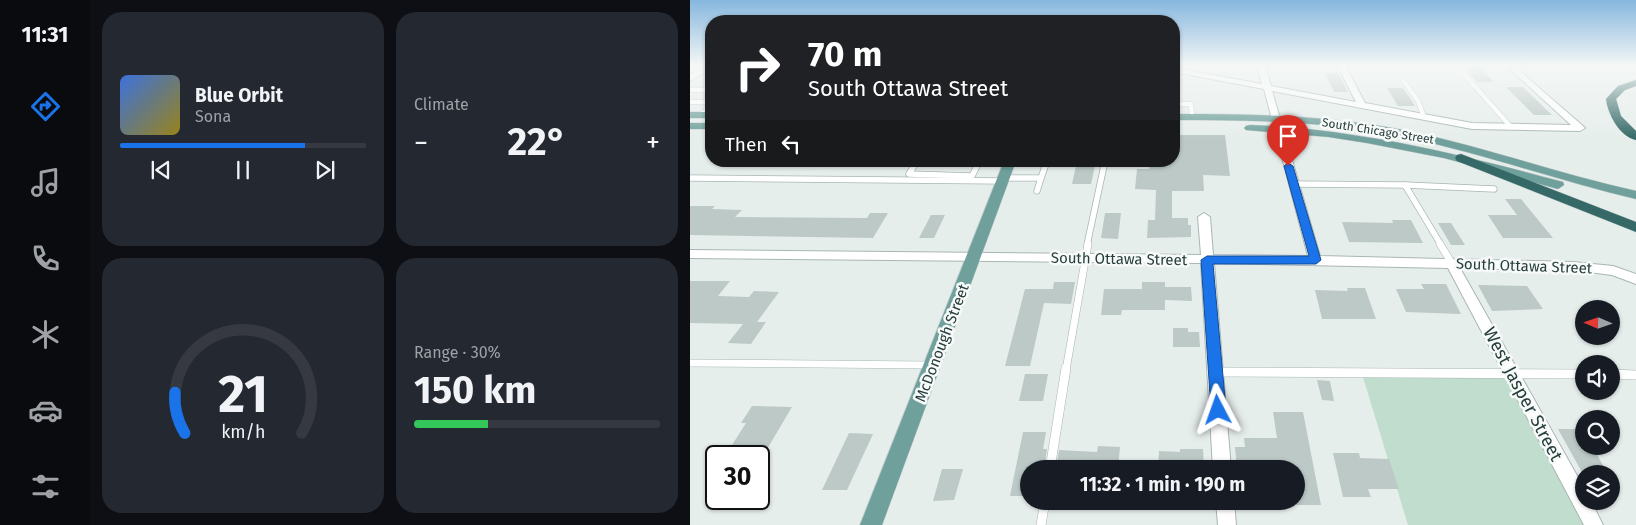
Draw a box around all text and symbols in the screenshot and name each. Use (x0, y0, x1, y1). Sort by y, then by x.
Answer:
text: 11:31 (22, 21, 68, 48)
text: 70 m (808, 33, 882, 75)
icon: right (725, 35, 790, 100)
text: South Ottawa Street (808, 75, 1008, 102)
text: Blue Orbit (195, 84, 283, 107)
icon: directions (28, 89, 63, 124)
text: Climate (414, 95, 469, 114)
text: Sona (195, 107, 231, 126)
pin (1267, 115, 1309, 166)
street label: South Chicago Street (1321, 115, 1436, 147)
text: 22° (507, 119, 567, 165)
icon: arrive (1274, 122, 1302, 150)
text: − (414, 126, 428, 159)
text: + (646, 126, 660, 159)
icon: left (777, 130, 805, 158)
text: Then (725, 133, 767, 156)
icon: previous (147, 156, 175, 184)
icon: pause (229, 156, 257, 184)
icon: next (311, 156, 339, 184)
icon: music (28, 165, 63, 200)
icon: phone (28, 241, 63, 276)
street label: South Ottawa Street (1051, 249, 1188, 269)
street label: South Ottawa Street (1456, 255, 1593, 277)
street label: McDonough Street (911, 281, 973, 404)
north arrow (1575, 300, 1620, 345)
map controls (1575, 300, 1620, 510)
icon: climate (28, 317, 63, 352)
street label: West Jasper Street (1478, 323, 1568, 465)
text: Range · 30% (414, 343, 501, 362)
button: sound (1575, 355, 1620, 400)
text: 21 (218, 363, 268, 426)
text: 150 km (414, 367, 536, 413)
position arrow (1191, 383, 1243, 435)
icon: car (28, 393, 63, 428)
button: search (1575, 410, 1620, 455)
text: km/h (221, 421, 265, 443)
speed limit sign: 30 (705, 445, 770, 510)
button: layers (1575, 465, 1620, 510)
icon: filters (28, 469, 63, 504)
text: 11:32 · 1 min · 190 m (1080, 473, 1245, 496)

